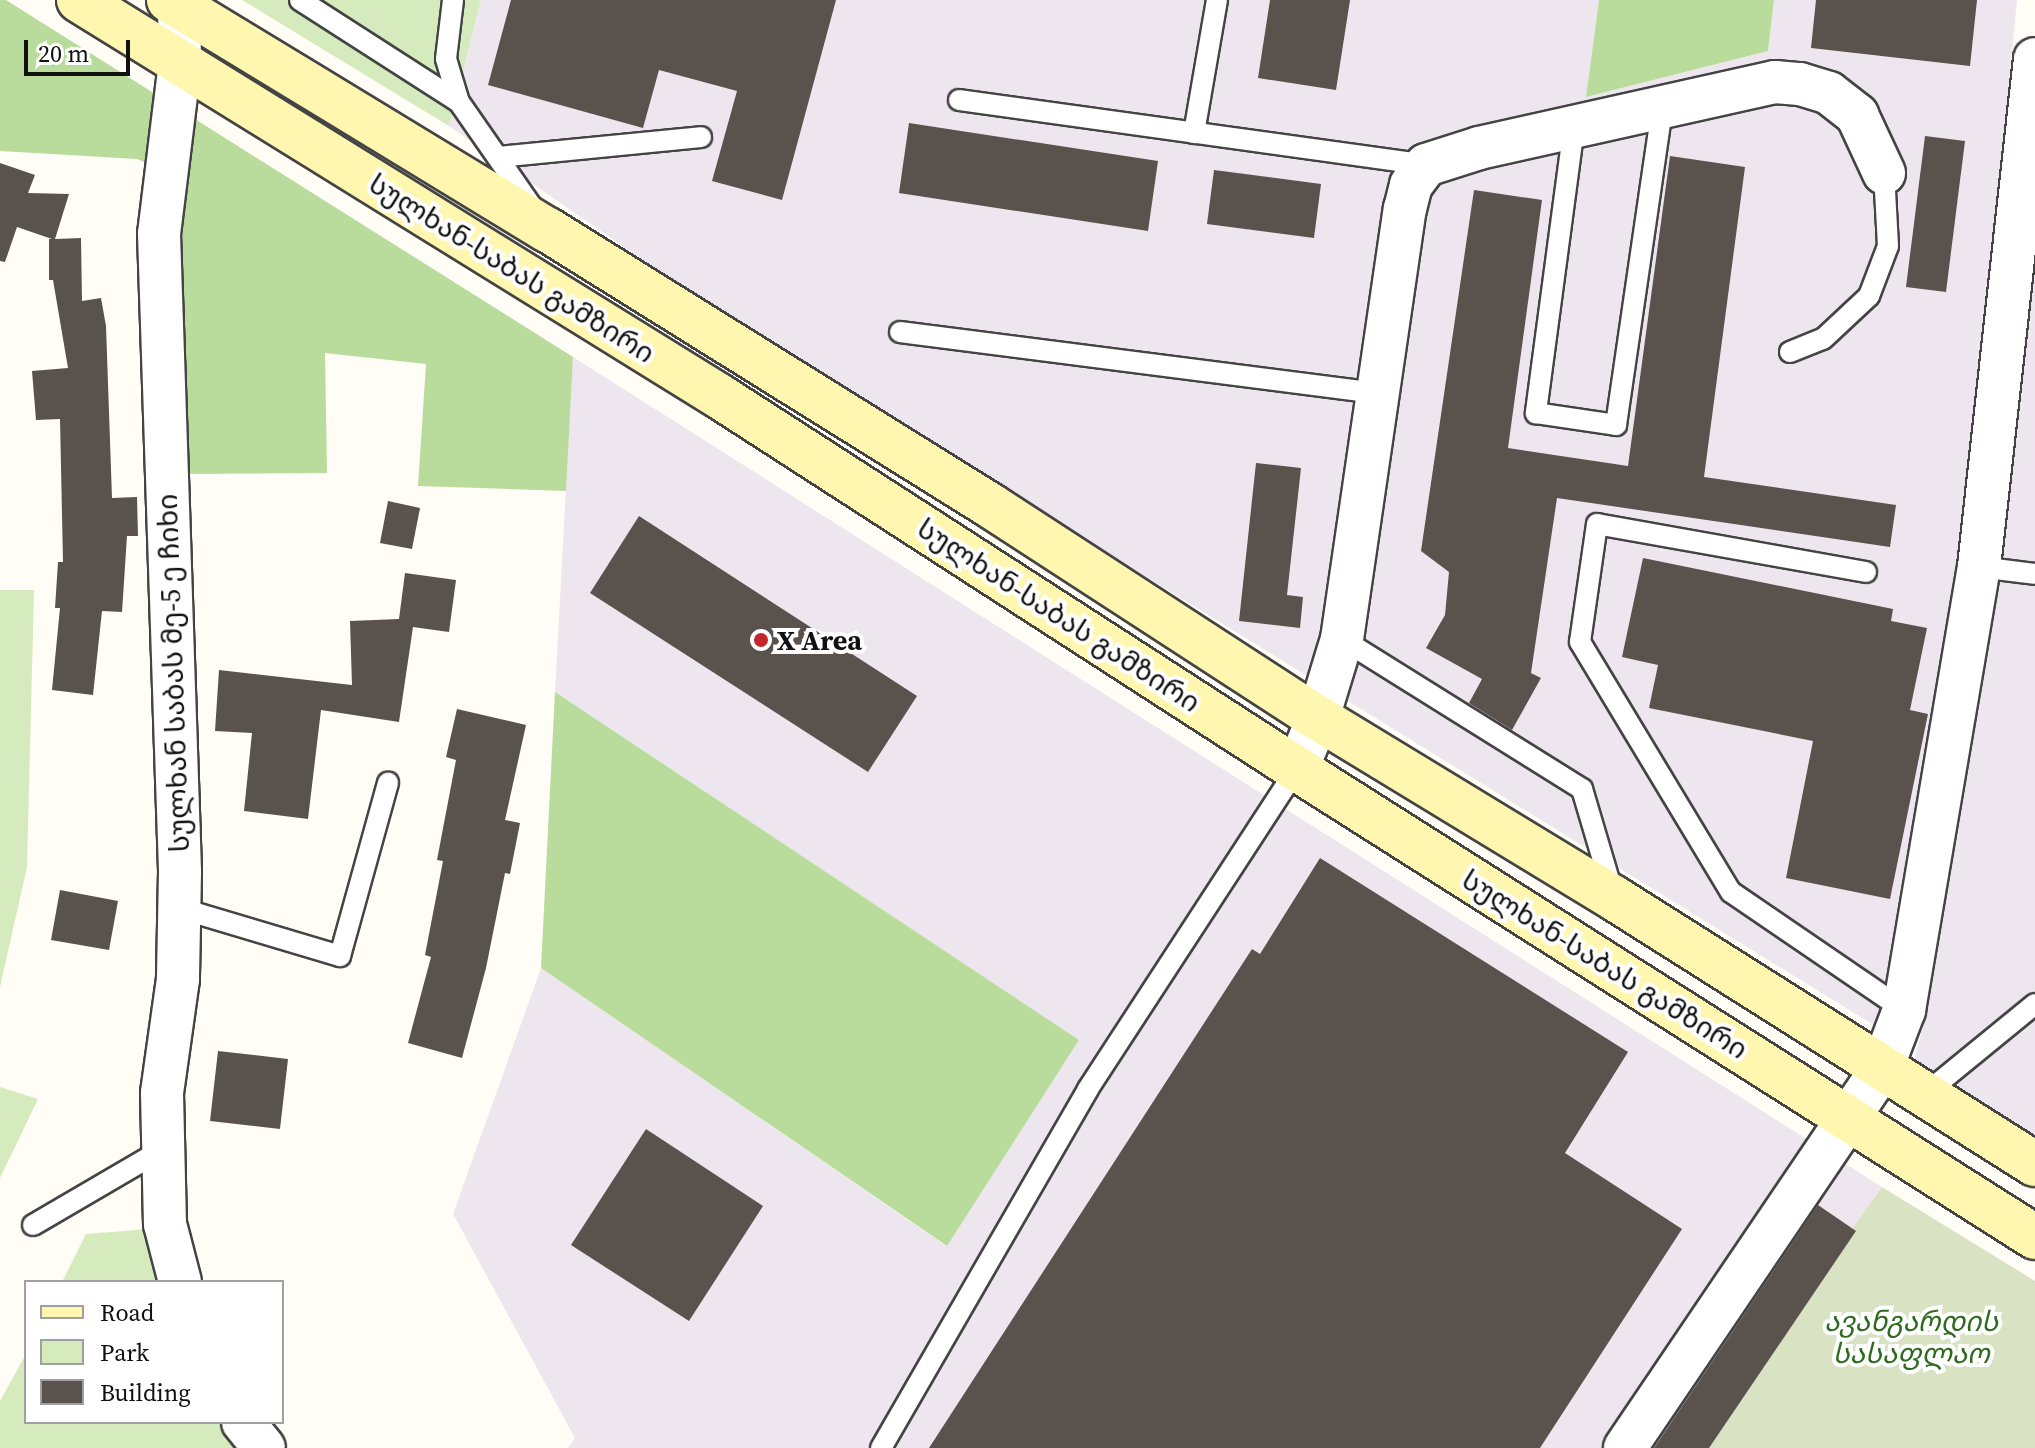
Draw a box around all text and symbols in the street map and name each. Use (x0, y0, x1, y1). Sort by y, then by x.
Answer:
scale bar (28, 24, 134, 74)
text: 20 m (38, 37, 89, 70)
street label: სულხან-საბას გამზირი (363, 166, 661, 370)
street label: სულხან საბას მე-5 ე ჩიხი (150, 493, 196, 853)
street label: სულხან-საბას გამზირი (911, 511, 1207, 719)
place label: X Area (777, 623, 862, 657)
marker: X Area (752, 631, 770, 649)
street label: სულხან-საბას გამზირი (1456, 862, 1754, 1066)
legend (24, 1280, 284, 1424)
text: Road (100, 1296, 154, 1329)
park label: ავანგარდის სასაფლაო (1824, 1304, 1998, 1370)
text: Park (100, 1336, 149, 1369)
text: Building (100, 1376, 191, 1409)

